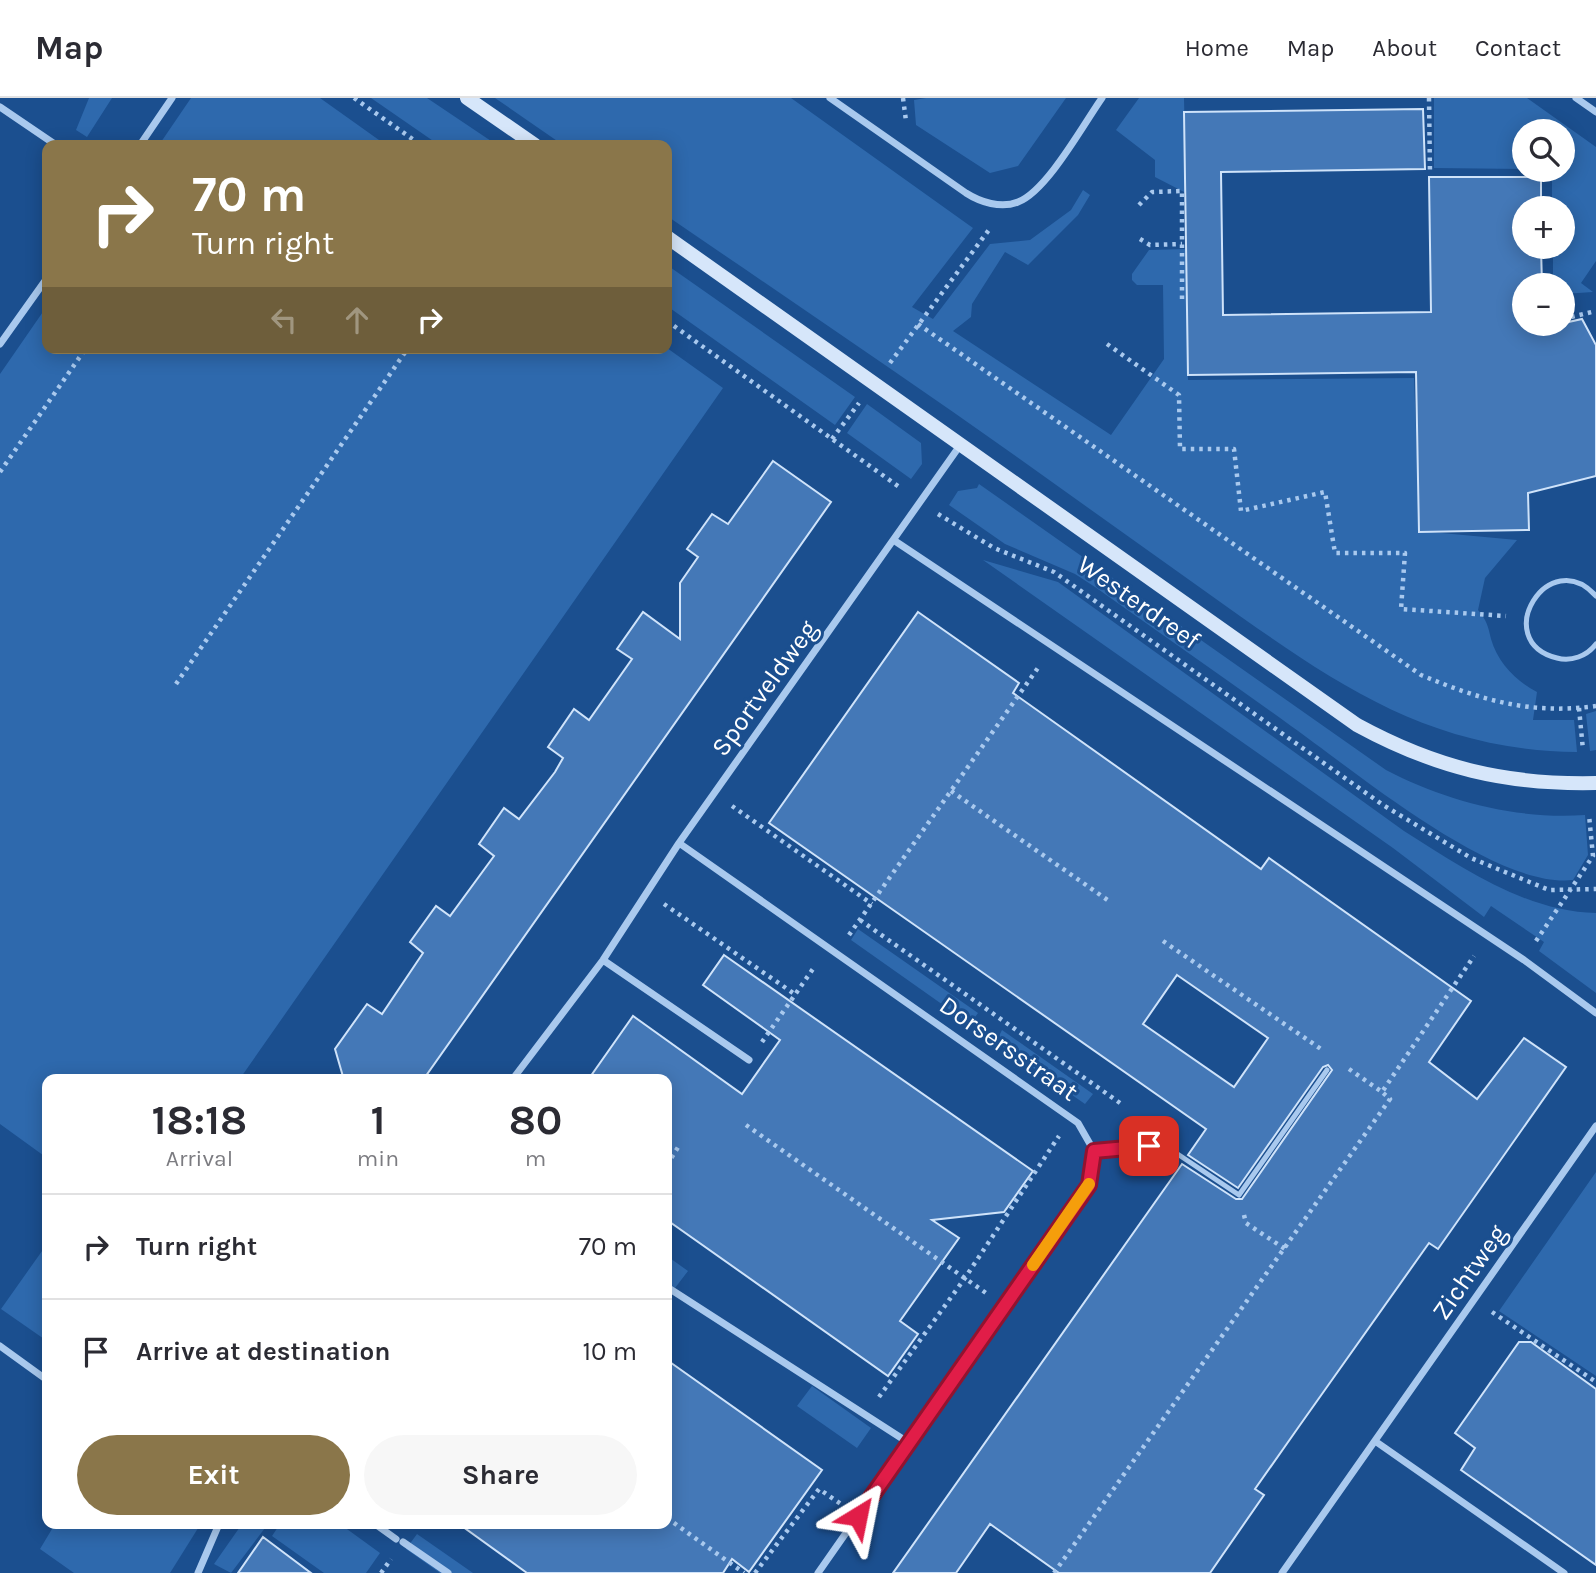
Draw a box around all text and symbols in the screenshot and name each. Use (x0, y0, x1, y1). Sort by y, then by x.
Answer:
text: Map (35, 29, 103, 67)
text: Home (1185, 34, 1249, 62)
text: Map (1287, 34, 1334, 62)
text: About (1372, 34, 1437, 62)
text: Contact (1475, 34, 1561, 62)
map controls (1512, 119, 1575, 336)
button: search (1512, 119, 1575, 182)
text: 70 m (192, 166, 306, 223)
icon: right (77, 168, 168, 259)
button: + (1512, 196, 1575, 259)
text: Turn right (192, 225, 334, 262)
button: − (1512, 273, 1575, 336)
icon: left (265, 301, 303, 339)
icon: ahead (338, 301, 376, 339)
icon: right (411, 301, 449, 339)
street label: Westerdreef (1072, 549, 1207, 657)
street label: Sportveldweg (705, 614, 824, 762)
street label: Dorsersstraat (933, 989, 1084, 1108)
text: 18:18 (152, 1095, 247, 1145)
text: 1 (370, 1095, 385, 1145)
text: 80 (509, 1095, 562, 1145)
pin (1119, 1116, 1179, 1176)
icon: arrive (1130, 1127, 1168, 1165)
text: Arrival (166, 1145, 233, 1172)
text: min (357, 1145, 399, 1172)
text: m (525, 1145, 546, 1172)
street label: Zichtweg (1425, 1219, 1514, 1326)
icon: right (77, 1228, 115, 1266)
text: Turn right (136, 1231, 257, 1262)
text: 70 m (579, 1231, 637, 1262)
icon: arrive (77, 1333, 115, 1371)
text: Arrive at destination (136, 1336, 390, 1367)
text: 10 m (582, 1336, 637, 1367)
button: Exit (77, 1435, 350, 1515)
button: Share (364, 1435, 637, 1515)
position arrow (821, 1479, 895, 1553)

